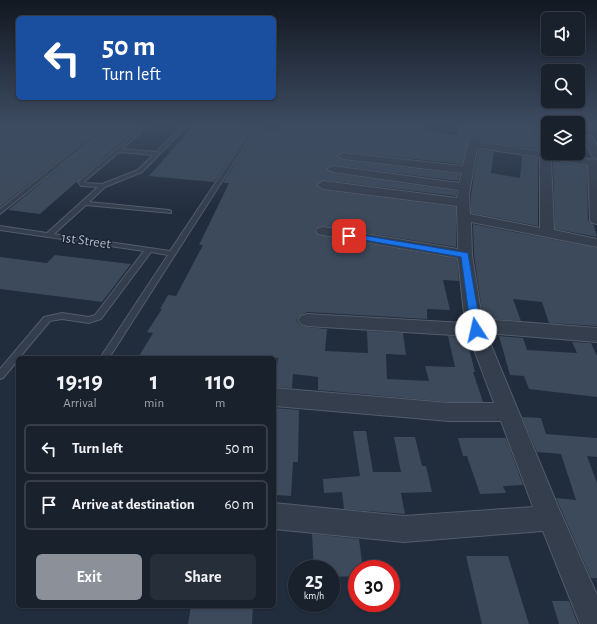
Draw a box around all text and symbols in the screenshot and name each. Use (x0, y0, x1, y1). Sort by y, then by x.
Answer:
map controls (541, 12, 585, 160)
button: sound (541, 12, 585, 56)
icon: left (36, 32, 88, 84)
text: 50 m (102, 33, 156, 61)
button: search (541, 64, 585, 108)
text: Turn left (102, 66, 161, 84)
button: layers (541, 116, 585, 160)
pin (332, 219, 366, 253)
icon: arrive (338, 225, 360, 247)
street label: 1st Street (60, 231, 112, 251)
position arrow (455, 309, 497, 351)
text: 19:19 (57, 370, 103, 394)
text: 1 (150, 370, 158, 394)
text: 110 (205, 370, 235, 394)
text: Arrival (63, 397, 97, 410)
text: min (144, 397, 164, 410)
text: m (215, 397, 225, 410)
icon: left (38, 438, 60, 460)
text: Turn left (72, 441, 123, 456)
text: 50 m (225, 441, 254, 456)
icon: arrive (38, 494, 60, 516)
text: Arrive at destination (72, 497, 195, 512)
text: 60 m (225, 497, 254, 512)
button: Exit (36, 554, 142, 600)
button: Share (150, 554, 256, 600)
speed limit sign: 30 (348, 560, 400, 612)
text: 25 (305, 571, 323, 591)
text: km/h (304, 591, 324, 601)

